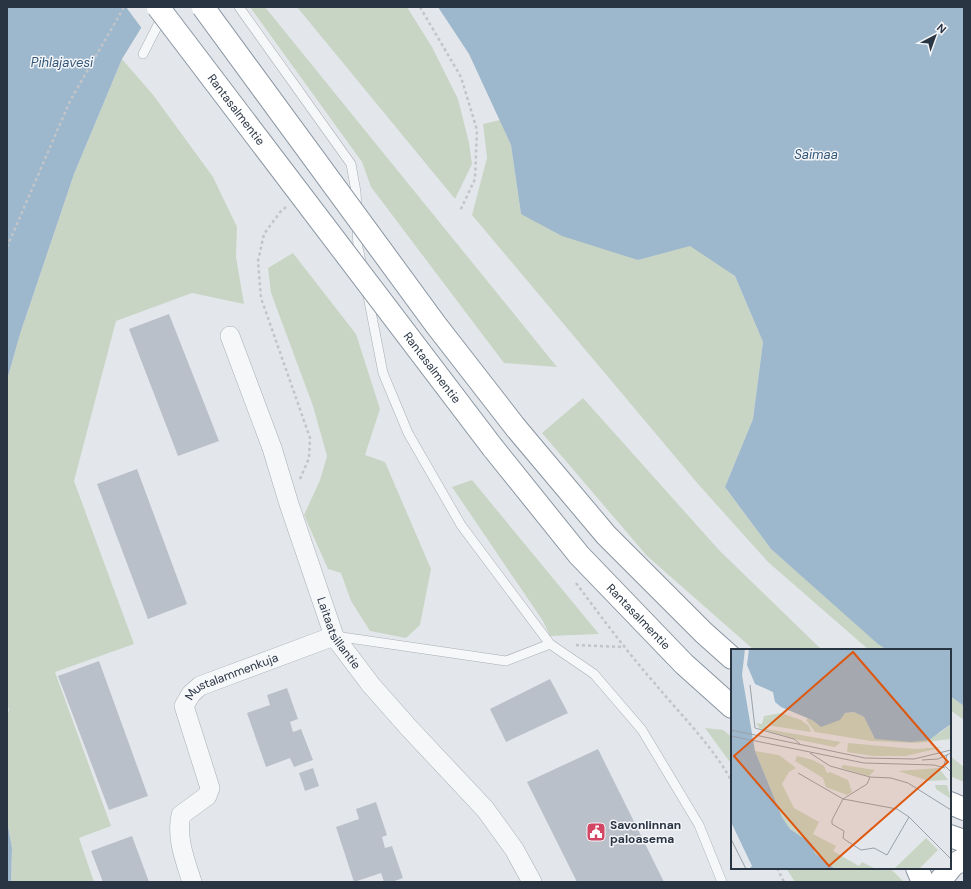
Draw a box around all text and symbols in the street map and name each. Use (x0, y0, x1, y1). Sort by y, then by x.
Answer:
north arrow (915, 16, 955, 56)
text: N (934, 21, 949, 36)
water label: Pihlajavesi (31, 54, 94, 71)
street label: Rantasalmentie (204, 71, 268, 149)
water label: Saimaa (794, 146, 838, 163)
street label: Rantasalmentie (400, 329, 464, 407)
street label: Rantasalmentie (603, 580, 674, 653)
street label: Laitaatsillantie (313, 595, 364, 673)
inset map (731, 649, 951, 869)
street label: Mustalammenkuja (181, 650, 280, 703)
place label: Savonlinnan paloasema (610, 817, 681, 847)
public building icon: Savonlinnan paloasema (585, 821, 607, 843)

